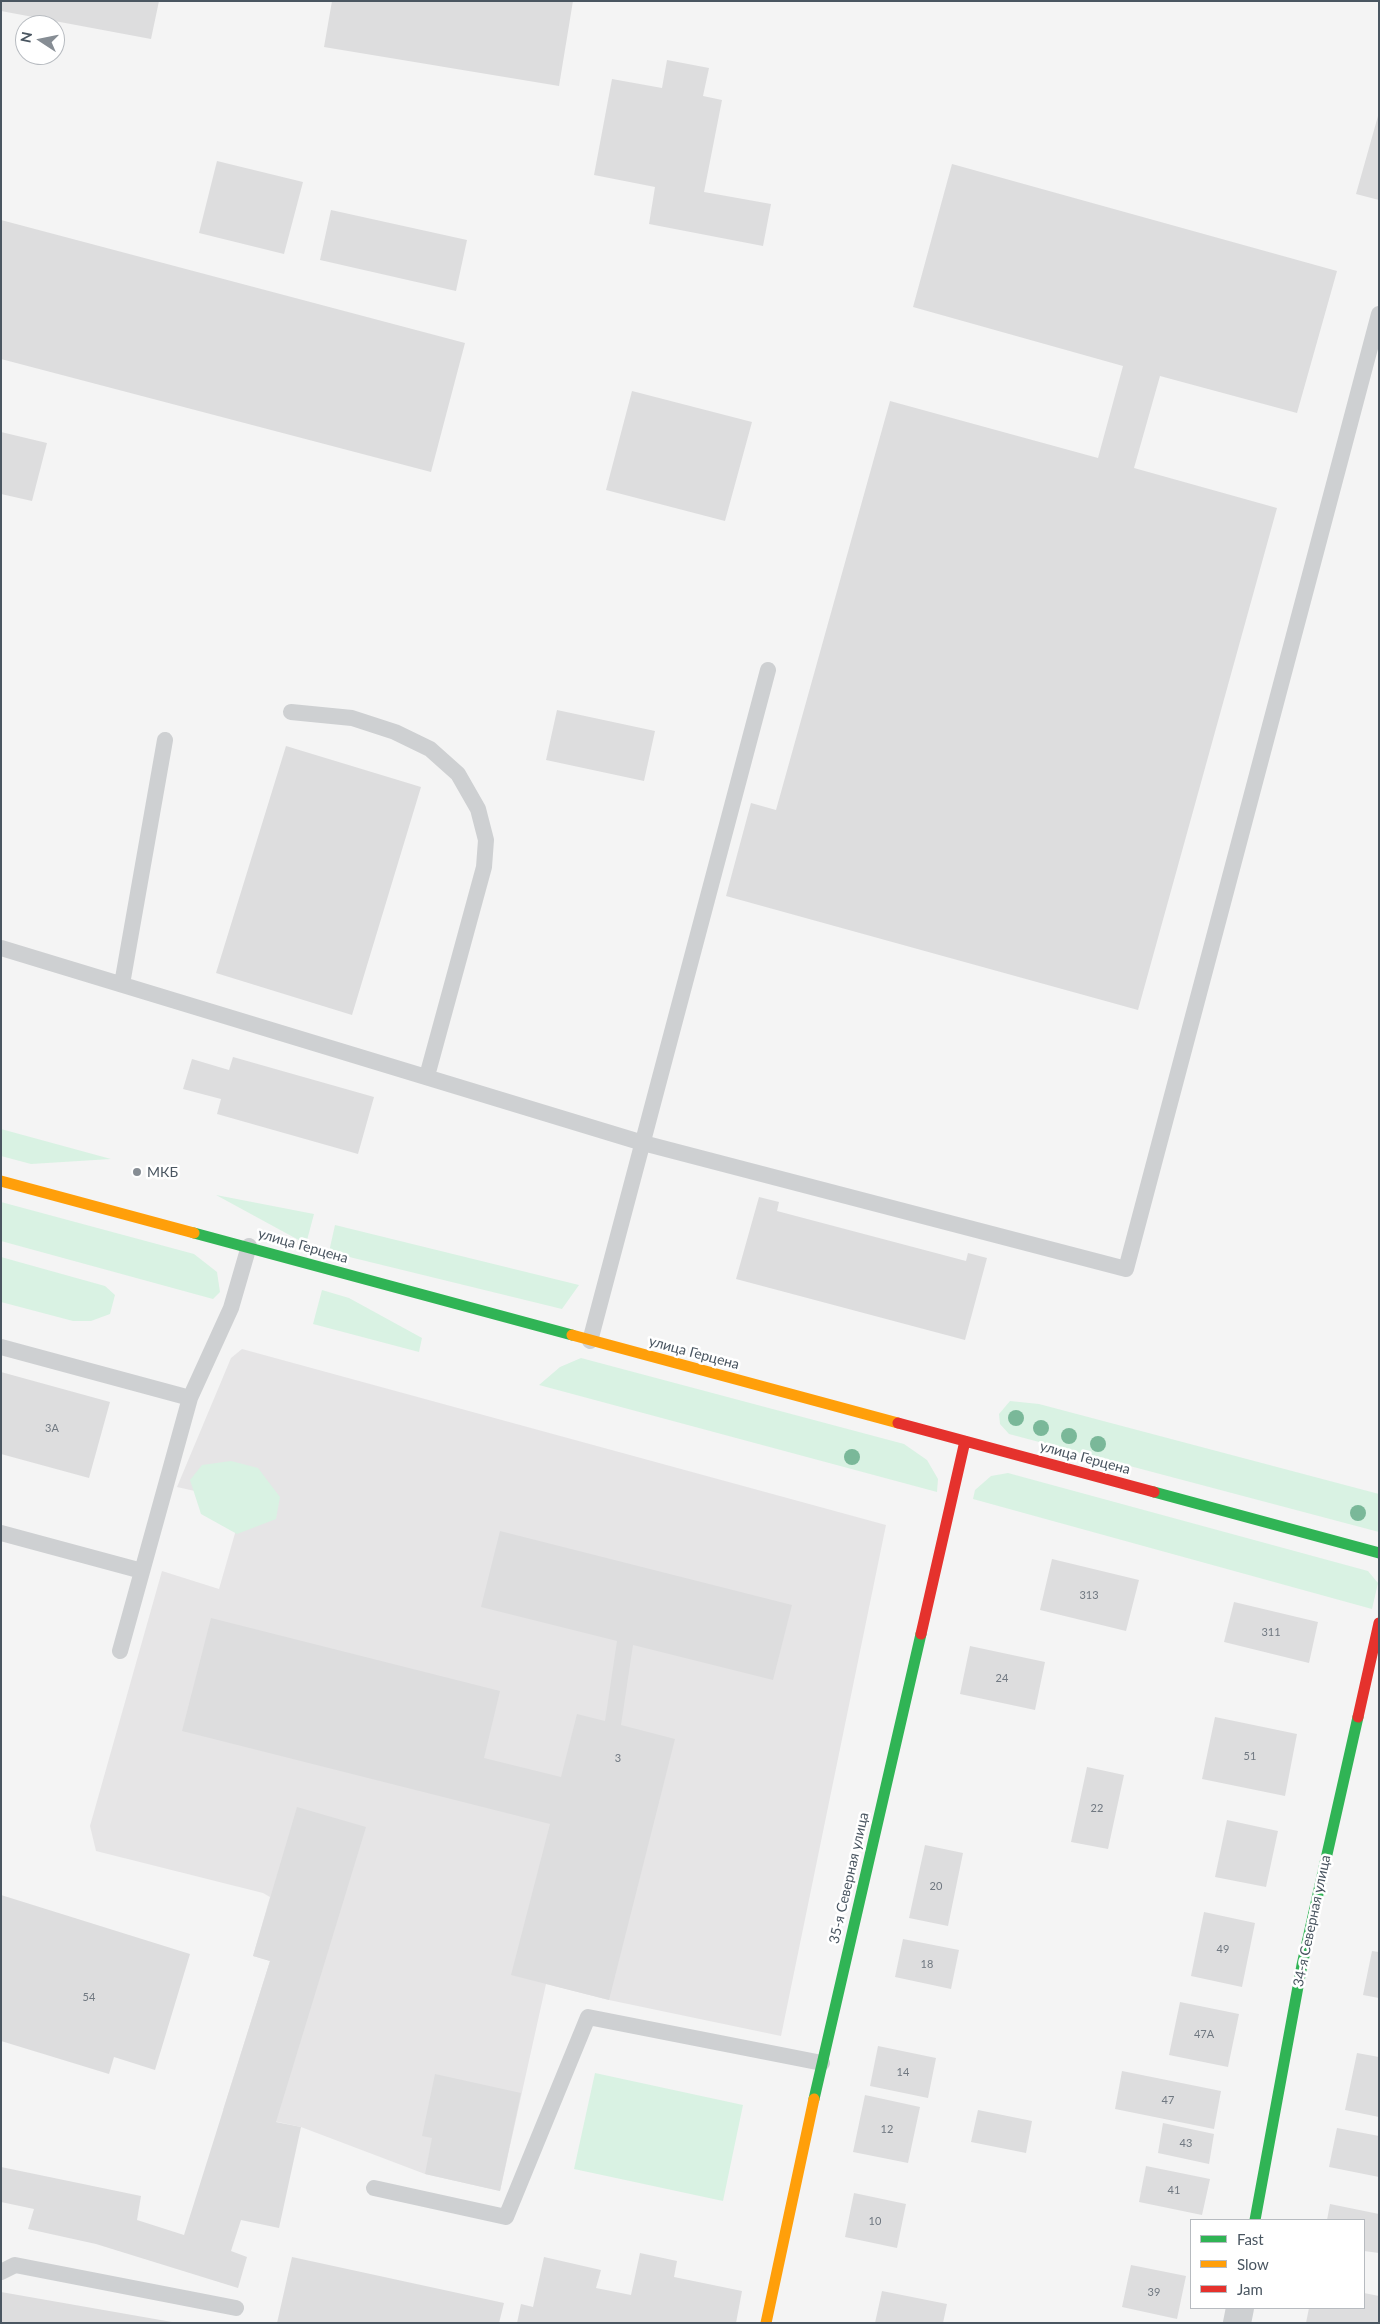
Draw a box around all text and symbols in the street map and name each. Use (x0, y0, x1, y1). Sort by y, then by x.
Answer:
north arrow (15, 15, 65, 65)
text: N (16, 30, 35, 44)
place label: МКБ (147, 1164, 178, 1180)
marker: МКБ (131, 1166, 143, 1178)
street label: улица Герцена (256, 1225, 350, 1267)
street label: улица Герцена (647, 1333, 741, 1373)
house number: 3А (45, 1421, 59, 1435)
street label: улица Герцена (1038, 1438, 1132, 1478)
house number: 313 (1079, 1588, 1099, 1602)
house number: 311 (1261, 1625, 1281, 1639)
house number: 24 (996, 1671, 1008, 1685)
house number: 51 (1244, 1749, 1256, 1763)
house number: 3 (615, 1751, 621, 1765)
house number: 22 (1091, 1801, 1103, 1815)
street label: 35-я Северная улица (826, 1811, 872, 1945)
street label: 34-я Северная улица (1290, 1854, 1334, 1988)
house number: 20 (930, 1879, 942, 1893)
house number: 49 (1217, 1942, 1229, 1956)
house number: 18 (921, 1957, 933, 1971)
house number: 54 (83, 1990, 95, 2004)
house number: 47А (1194, 2027, 1214, 2041)
house number: 14 (897, 2065, 909, 2079)
house number: 47 (1162, 2093, 1174, 2107)
house number: 12 (881, 2122, 893, 2136)
house number: 43 (1180, 2136, 1192, 2150)
house number: 41 (1168, 2183, 1180, 2197)
house number: 10 (869, 2214, 881, 2228)
legend (1190, 2219, 1365, 2309)
text: Fast (1237, 2230, 1264, 2248)
text: Slow (1237, 2255, 1269, 2273)
text: Jam (1237, 2280, 1263, 2298)
house number: 39 (1148, 2285, 1160, 2299)

